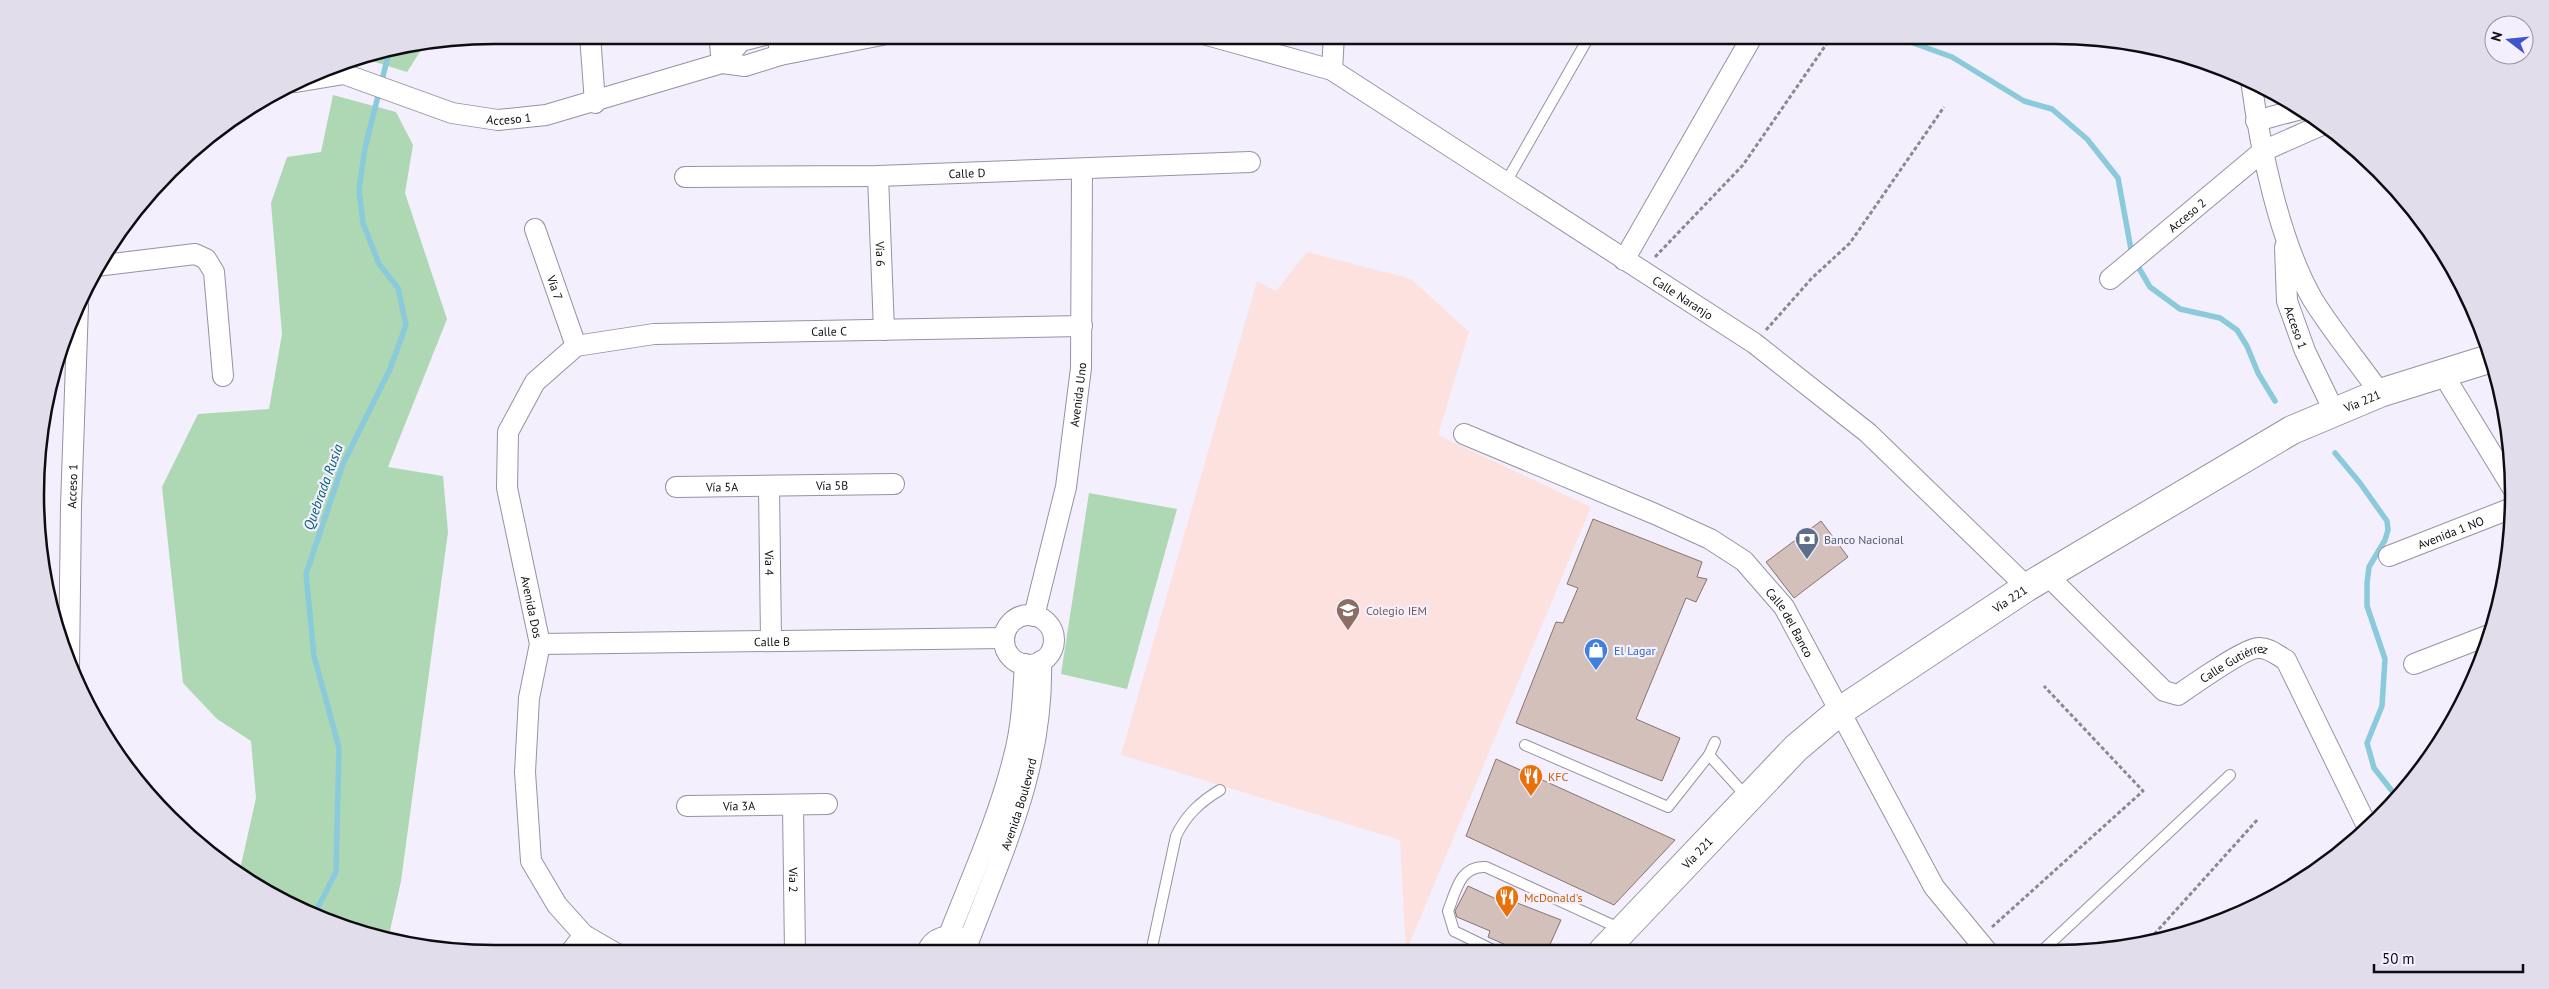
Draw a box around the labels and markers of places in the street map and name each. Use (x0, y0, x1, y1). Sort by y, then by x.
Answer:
bank icon: Banco Nacional (1794, 526, 1820, 560)
place label: Banco Nacional (1824, 532, 1904, 547)
school or university icon: Colegio IEM (1335, 597, 1361, 631)
place label: Colegio IEM (1366, 603, 1427, 618)
shop icon: El Lagar (1583, 637, 1609, 671)
place label: El Lagar (1614, 643, 1656, 658)
restaurant icon: KFC (1518, 763, 1544, 797)
place label: KFC (1548, 769, 1569, 784)
restaurant icon: McDonald's (1494, 884, 1520, 918)
place label: McDonald's (1524, 890, 1583, 905)

